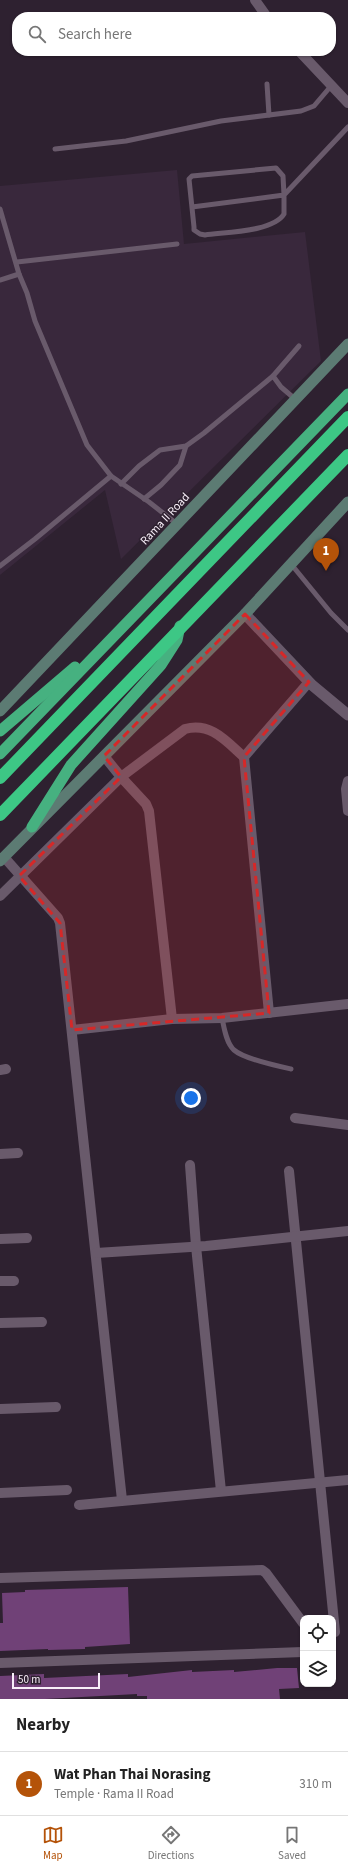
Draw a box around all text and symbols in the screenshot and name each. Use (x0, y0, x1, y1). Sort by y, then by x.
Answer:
search box (12, 12, 336, 56)
icon: search (26, 23, 48, 45)
text: Search here (58, 24, 132, 45)
street label: Rama II Road (136, 489, 194, 549)
pin: 1 (313, 538, 339, 571)
your location (181, 1088, 201, 1108)
map controls (300, 1615, 336, 1687)
button: locate (300, 1615, 336, 1651)
button: layers (300, 1651, 336, 1687)
scale bar (12, 1671, 100, 1690)
text: 50 m (18, 1672, 40, 1687)
text: Nearby (16, 1713, 70, 1737)
text: Wat Phan Thai Norasing (54, 1764, 210, 1785)
text: 1 (26, 1775, 32, 1793)
text: 310 m (299, 1775, 332, 1793)
text: Temple · Rama II Road (54, 1785, 174, 1803)
tab: Map (42, 1824, 64, 1863)
tab: Directions (148, 1824, 194, 1863)
tab: Saved (278, 1824, 306, 1863)

